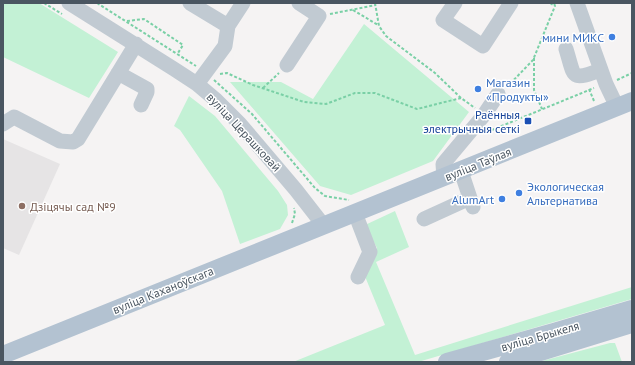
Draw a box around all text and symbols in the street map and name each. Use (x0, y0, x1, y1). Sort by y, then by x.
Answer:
place label: мини МИКС (542, 30, 604, 45)
marker: мини МИКС (607, 32, 617, 42)
place label: Магазин «Продукты» (486, 75, 549, 104)
marker: Магазин «Продукты» (473, 84, 483, 94)
street label: вуліца Церашковай (204, 89, 284, 175)
place label: Раённыя электрычныя сеткі (423, 107, 520, 136)
marker: Раённыя электрычныя сеткі (523, 116, 533, 126)
street label: вуліца Таўлая (443, 144, 513, 184)
place label: Экологическая Альтернатива (527, 179, 604, 208)
marker: Экологическая Альтернатива (514, 188, 524, 198)
place label: AlumArt (452, 192, 494, 207)
marker: AlumArt (497, 194, 507, 204)
place label: Дзіцячы сад №9 (30, 199, 116, 214)
marker: Дзіцячы сад №9 (17, 201, 27, 211)
street label: вуліца Каханоўскага (110, 263, 216, 317)
street label: вуліца Брыкеля (499, 318, 581, 354)

